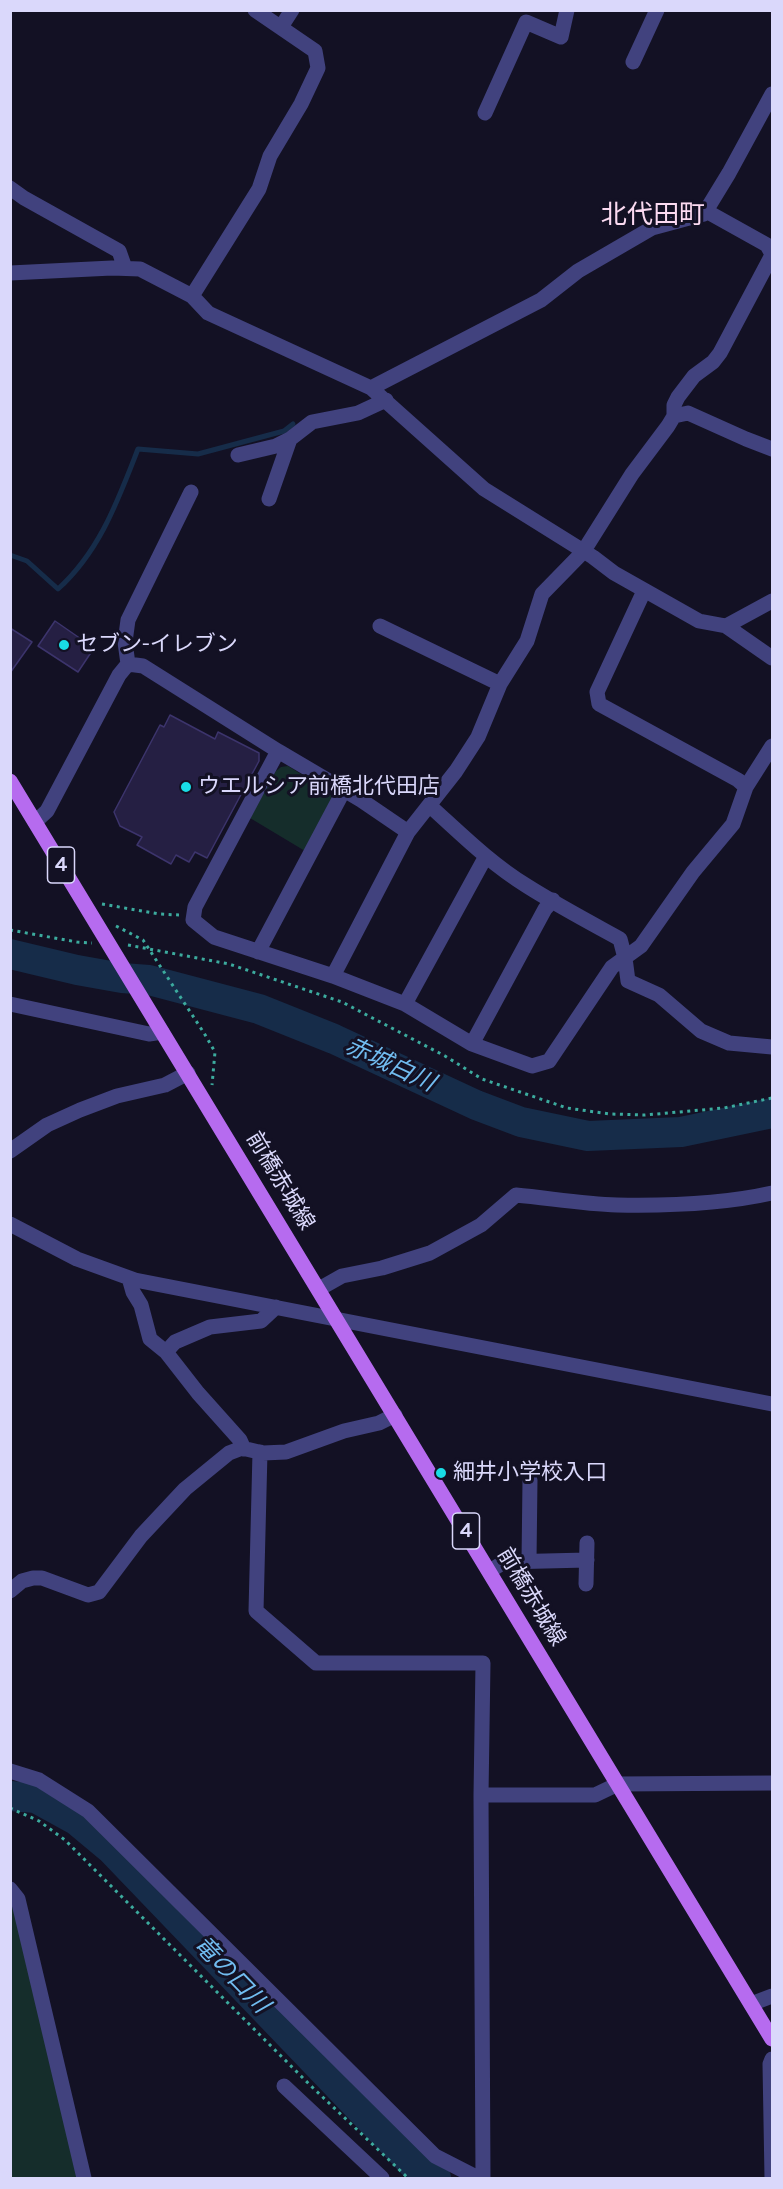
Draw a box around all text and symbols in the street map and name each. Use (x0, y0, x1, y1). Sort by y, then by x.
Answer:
district label: 北代田町 (601, 200, 705, 232)
place label: セブン-イレブン (76, 632, 238, 658)
marker: セブン-イレブン (57, 638, 71, 652)
place label: ウエルシア前橋北代田店 (198, 774, 440, 800)
marker: ウエルシア前橋北代田店 (179, 780, 193, 794)
road number: 4 (48, 847, 74, 883)
water label: 赤城白川 (340, 1032, 440, 1098)
street label: 前橋赤城線 (240, 1127, 320, 1235)
place label: 細井小学校入口 (453, 1460, 607, 1486)
marker: 細井小学校入口 (434, 1466, 448, 1480)
road number: 4 (452, 1513, 480, 1549)
street label: 前橋赤城線 (491, 1543, 571, 1651)
water label: 竜の口川 (187, 1930, 275, 2020)

